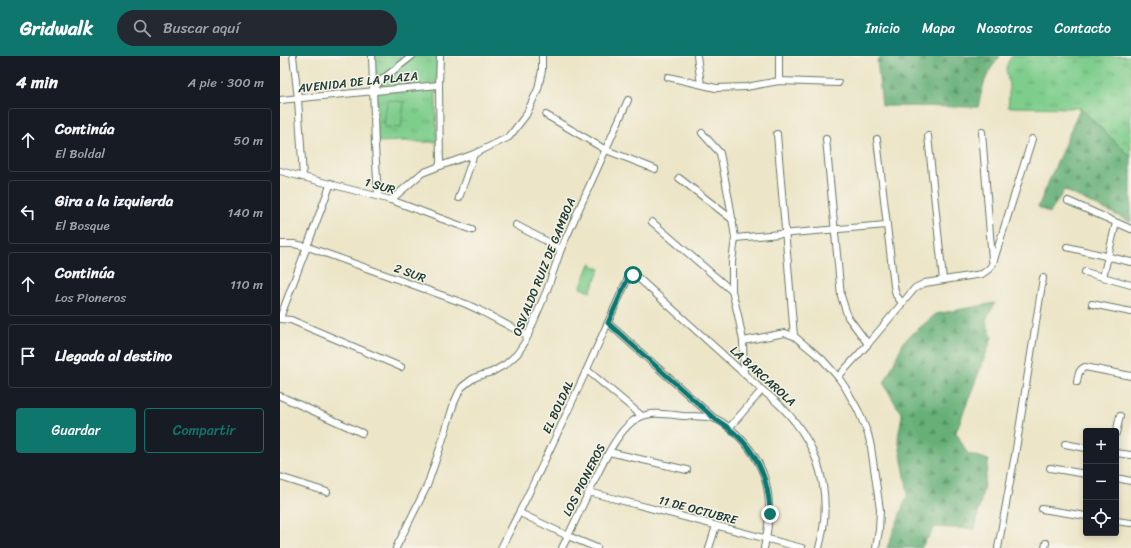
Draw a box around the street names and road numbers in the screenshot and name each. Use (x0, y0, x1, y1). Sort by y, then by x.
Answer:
street label: AVENIDA DE LA PLAZA (296, 65, 419, 99)
street label: 1 SUR (362, 171, 398, 201)
street label: OSVALDO RUIZ DE GAMBOA (506, 194, 582, 340)
street label: 2 SUR (391, 257, 429, 289)
street label: LA BARCAROLA (725, 340, 801, 412)
street label: EL BOLDAL (536, 376, 580, 437)
street label: LOS PIONEROS (556, 439, 612, 520)
street label: 11 DE OCTUBRE (656, 489, 741, 531)

